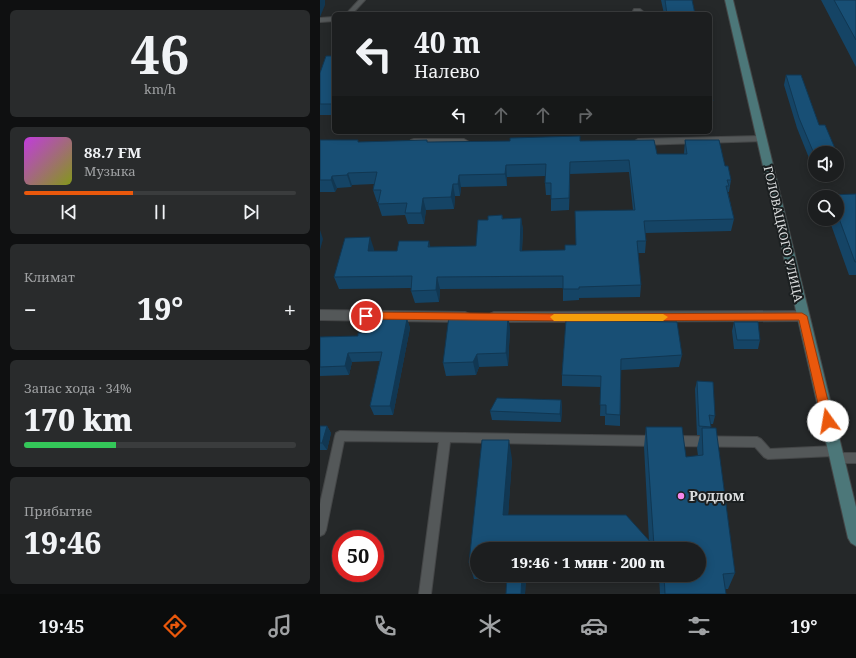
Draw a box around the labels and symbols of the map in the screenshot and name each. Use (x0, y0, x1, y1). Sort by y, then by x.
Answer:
street label: ГОЛОВАЦКОГО УЛИЦА (760, 164, 808, 304)
pin (349, 299, 383, 333)
position arrow (807, 400, 849, 442)
place label: Роддом (689, 486, 744, 505)
marker: Роддом (676, 491, 686, 501)
speed limit sign: 50 (332, 530, 384, 582)

